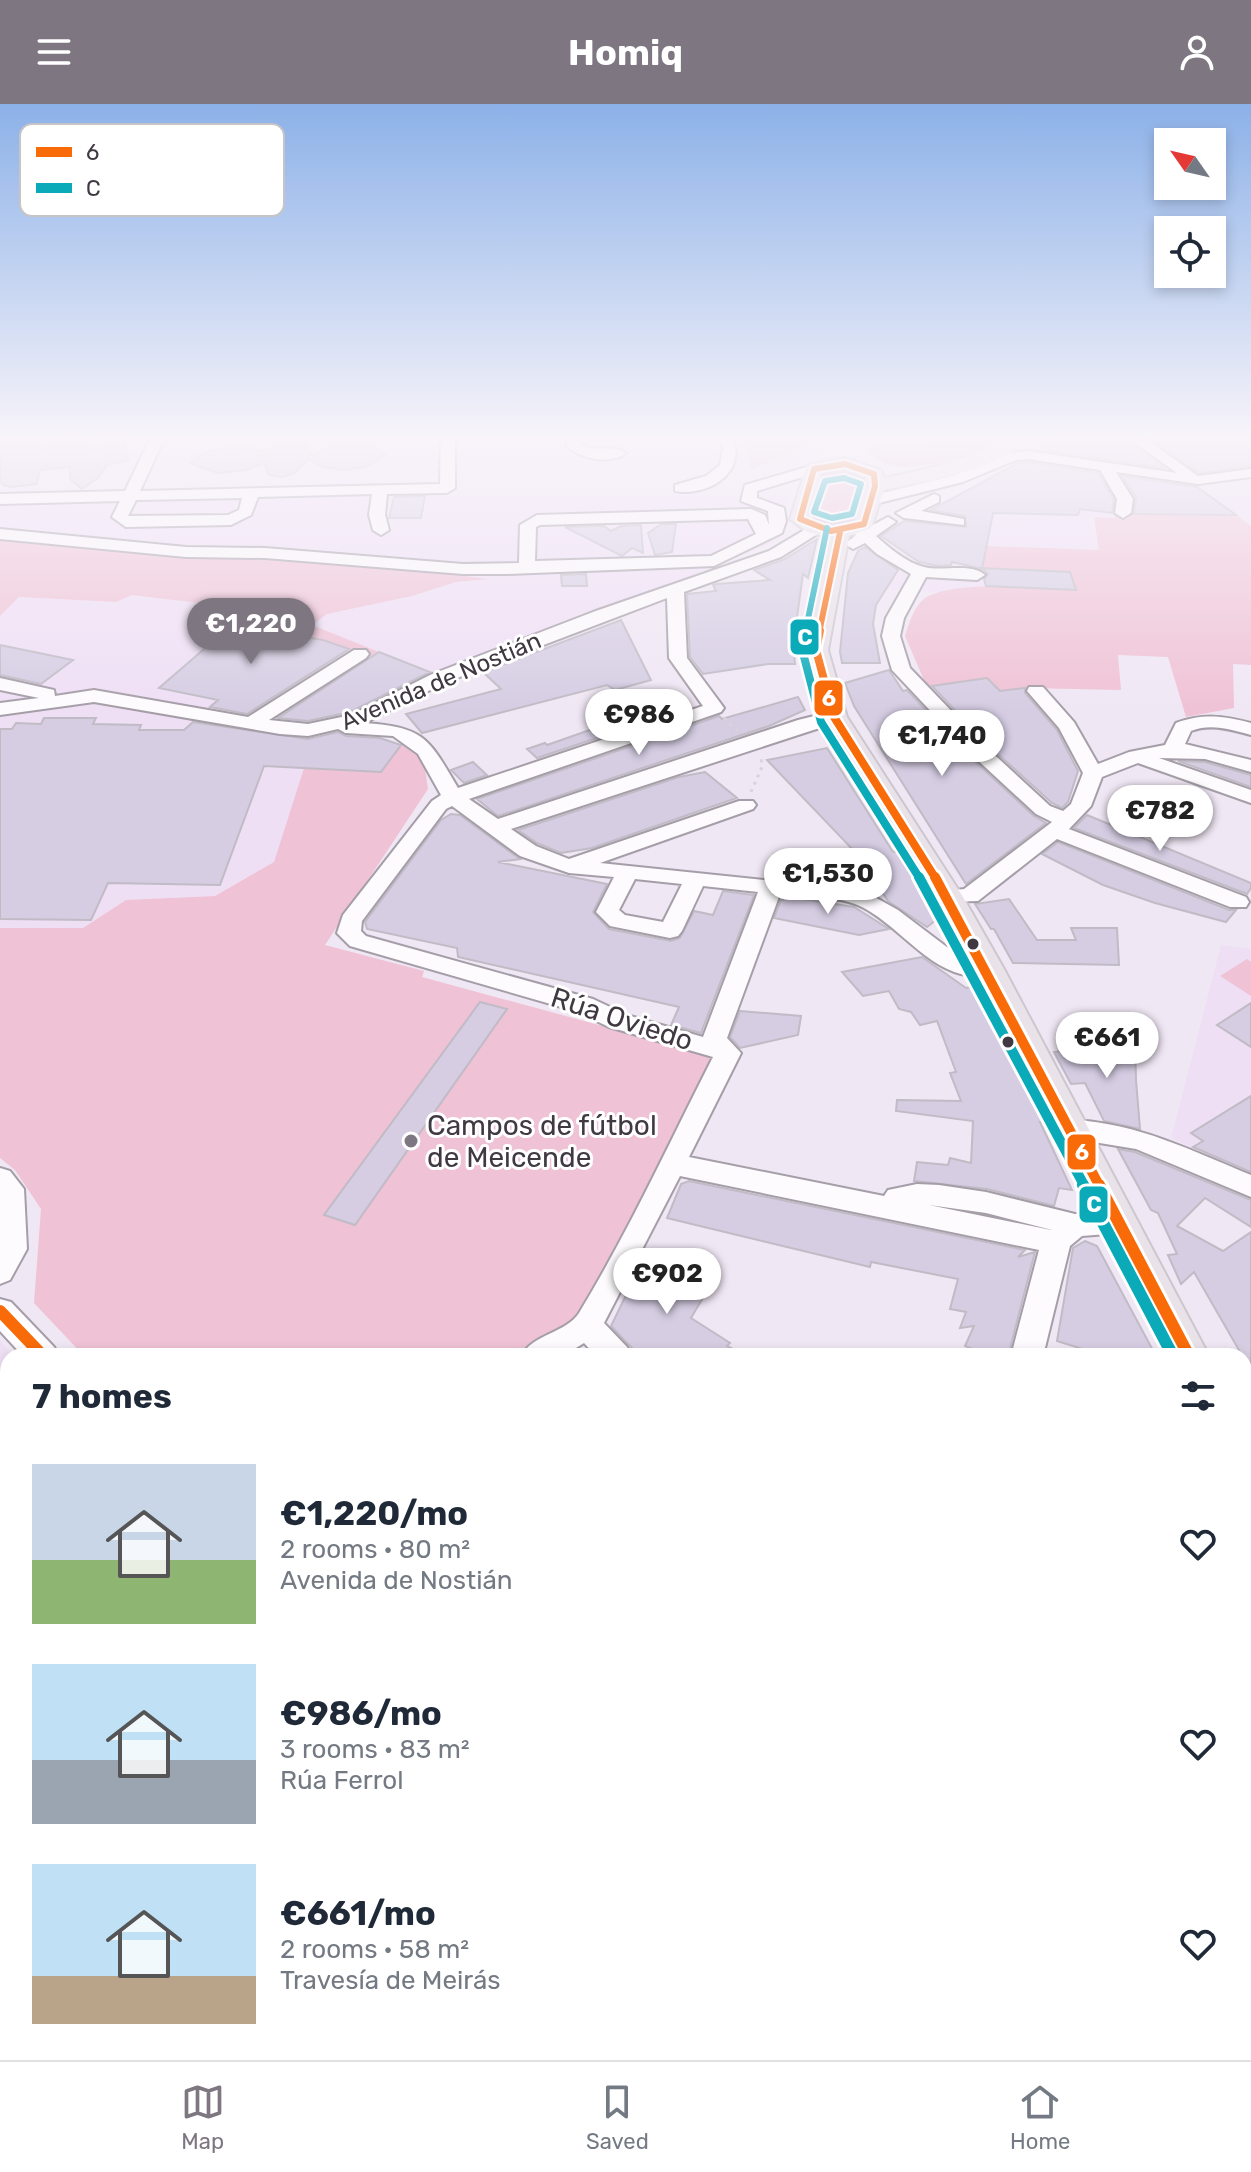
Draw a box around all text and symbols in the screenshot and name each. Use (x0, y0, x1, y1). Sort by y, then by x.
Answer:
icon: menu (32, 30, 76, 74)
icon: person (1175, 30, 1219, 74)
text: Homiq (568, 31, 683, 74)
legend (20, 124, 284, 216)
north arrow (1154, 128, 1226, 200)
map controls (1154, 128, 1226, 288)
text: 6 (86, 139, 99, 166)
text: C (86, 175, 101, 202)
button: locate (1154, 216, 1226, 288)
pin: €1,220 (186, 598, 316, 666)
text: €1,220 (205, 608, 297, 639)
line badge: C (789, 618, 820, 656)
text: C (797, 624, 813, 651)
street label: Avenida de Nostián (337, 626, 545, 736)
line badge: 6 (813, 679, 844, 717)
text: 6 (822, 685, 836, 712)
pin: €986 (592, 689, 686, 757)
text: €986 (603, 699, 675, 730)
pin: €1,740 (877, 710, 1007, 778)
text: €1,740 (897, 720, 987, 751)
pin: €782 (1113, 785, 1207, 853)
text: €782 (1125, 795, 1195, 826)
pin: €1,530 (763, 848, 893, 916)
text: €1,530 (782, 858, 874, 889)
unlabelled marker (965, 936, 981, 952)
street label: Rúa Oviedo (547, 981, 697, 1057)
pin: €661 (1060, 1012, 1154, 1080)
text: €661 (1074, 1022, 1140, 1053)
unlabelled marker (1000, 1034, 1016, 1050)
place label: Campos de fútbol de Meicende (427, 1109, 657, 1174)
marker: Campos de fútbol de Meicende (402, 1132, 420, 1150)
line badge: 6 (1066, 1133, 1097, 1171)
text: 6 (1075, 1139, 1089, 1166)
line badge: C (1078, 1185, 1109, 1224)
text: C (1086, 1191, 1102, 1218)
pin: €902 (620, 1248, 714, 1316)
text: €902 (631, 1258, 703, 1289)
icon: filters (1176, 1374, 1220, 1418)
text: 7 homes (32, 1376, 172, 1417)
text: €1,220/mo (280, 1493, 468, 1534)
icon: home (96, 1496, 192, 1592)
icon: heart (1176, 1522, 1220, 1566)
text: 2 rooms · 80 m² (280, 1534, 470, 1565)
text: Avenida de Nostián (280, 1565, 513, 1596)
text: €986/mo (280, 1693, 442, 1734)
icon: home (96, 1696, 192, 1792)
icon: heart (1176, 1722, 1220, 1766)
text: 3 rooms · 83 m² (280, 1734, 470, 1765)
text: Rúa Ferrol (280, 1765, 404, 1796)
text: €661/mo (280, 1893, 436, 1934)
icon: home (96, 1896, 192, 1992)
icon: heart (1176, 1922, 1220, 1966)
text: 2 rooms · 58 m² (280, 1934, 469, 1965)
text: Travesía de Meirás (280, 1965, 501, 1996)
tab: Map (181, 2080, 225, 2155)
tab: Saved (586, 2080, 649, 2155)
tab: Home (1010, 2080, 1070, 2155)

